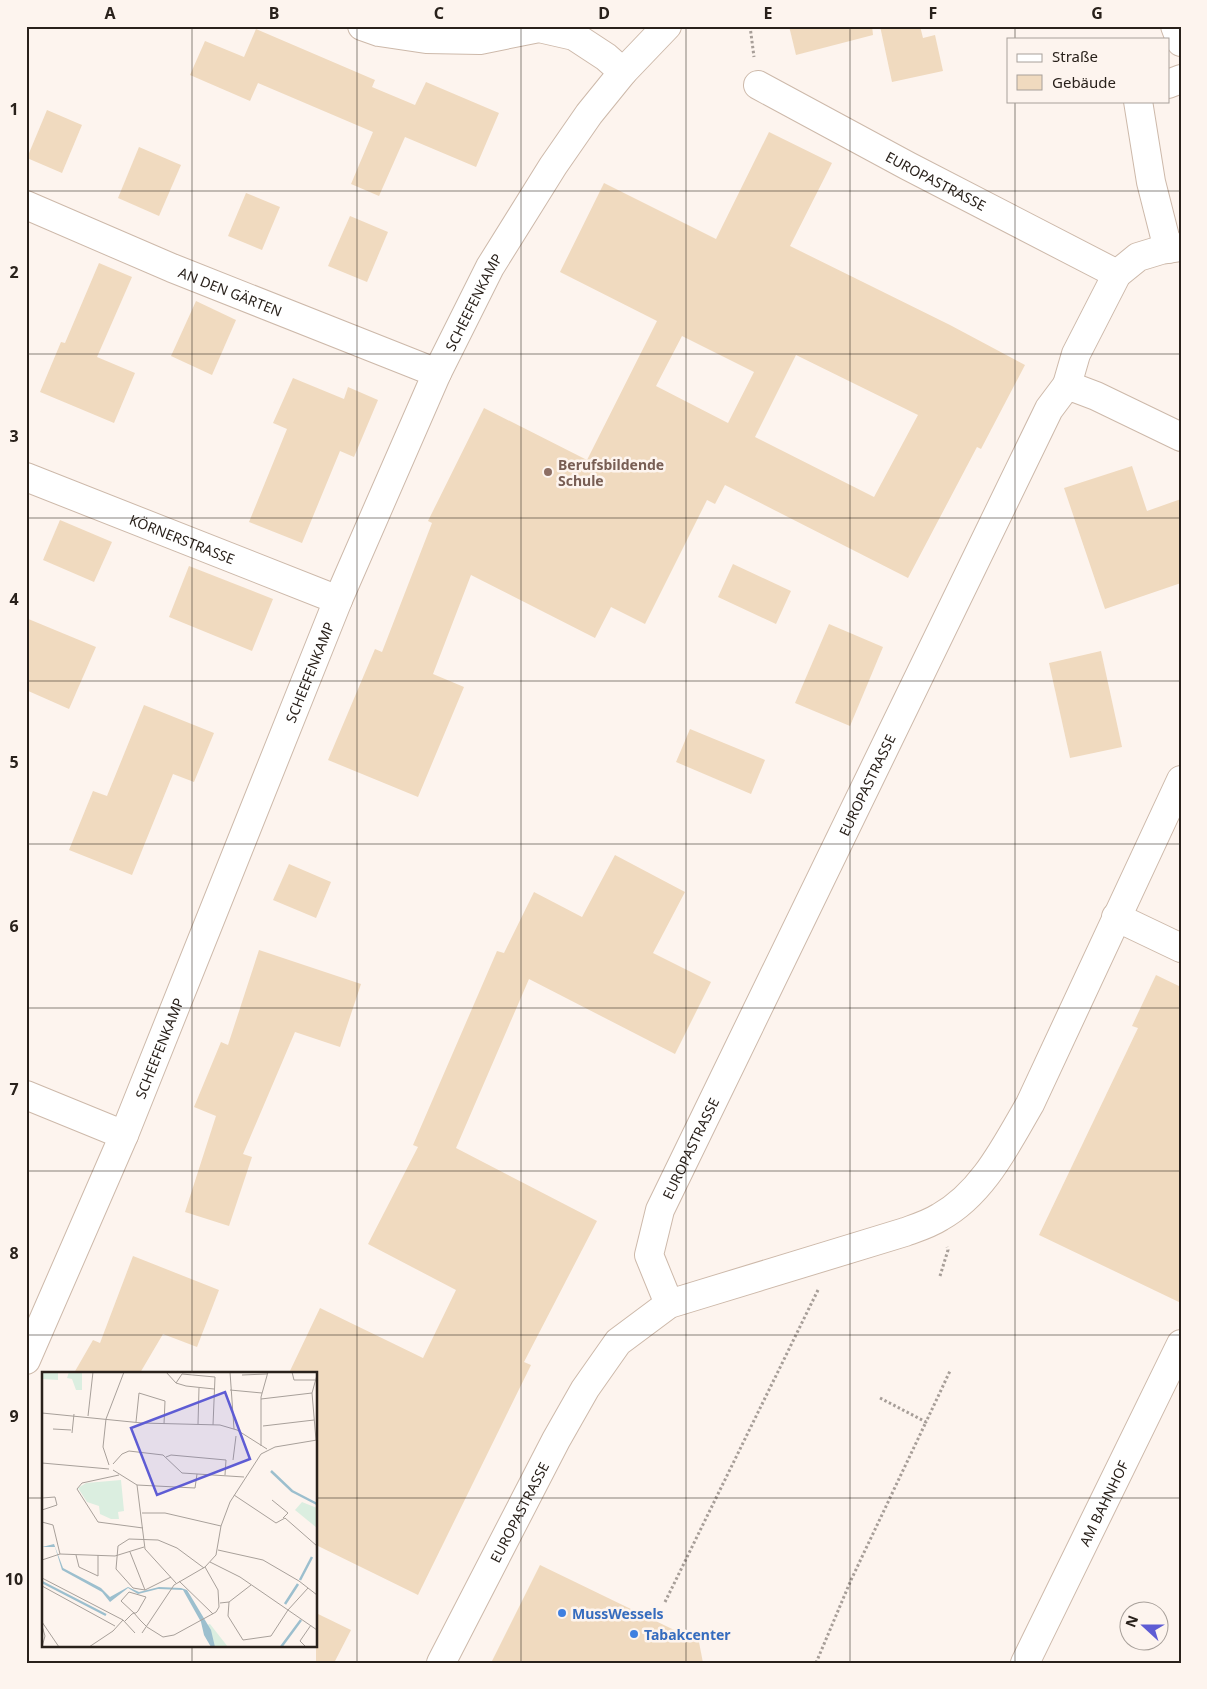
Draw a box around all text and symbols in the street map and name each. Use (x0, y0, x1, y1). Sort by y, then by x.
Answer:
text: A (104, 2, 116, 24)
text: B (269, 2, 279, 24)
text: C (434, 2, 444, 24)
text: D (598, 2, 610, 24)
text: E (764, 2, 773, 24)
text: F (929, 2, 937, 24)
text: G (1091, 2, 1103, 24)
legend (1007, 38, 1170, 102)
text: Straße (1052, 46, 1098, 66)
text: Gebäude (1052, 72, 1116, 92)
text: 1 (9, 98, 19, 120)
street label: EUROPASTRASSE (883, 146, 990, 214)
street label: SCHEEFENKAMP (440, 249, 506, 354)
text: 2 (9, 261, 19, 283)
street label: AN DEN GÄRTEN (176, 262, 285, 320)
text: 3 (9, 425, 19, 447)
place label: Berufsbildende Schule (558, 455, 664, 490)
marker: Berufsbildende Schule (542, 466, 554, 478)
street label: KÖRNERSTRASSE (127, 509, 238, 568)
text: 4 (9, 588, 19, 610)
street label: SCHEEFENKAMP (280, 619, 338, 725)
street label: EUROPASTRASSE (834, 731, 899, 839)
text: 5 (9, 751, 19, 773)
text: 6 (9, 915, 19, 937)
street label: SCHEEFENKAMP (130, 995, 187, 1101)
text: 7 (9, 1078, 19, 1100)
street label: EUROPASTRASSE (657, 1094, 723, 1202)
text: 8 (9, 1242, 19, 1264)
inset map (42, 1372, 318, 1646)
text: 9 (9, 1405, 19, 1427)
street label: AM BAHNHOF (1074, 1457, 1132, 1549)
street label: EUROPASTRASSE (485, 1458, 553, 1565)
text: 10 (5, 1568, 23, 1590)
north arrow (1120, 1602, 1170, 1652)
place label: MussWessels (572, 1604, 664, 1623)
marker: MussWessels (556, 1607, 568, 1619)
text: N (1120, 1612, 1142, 1630)
place label: Tabakcenter (644, 1625, 731, 1644)
marker: Tabakcenter (628, 1628, 640, 1640)

